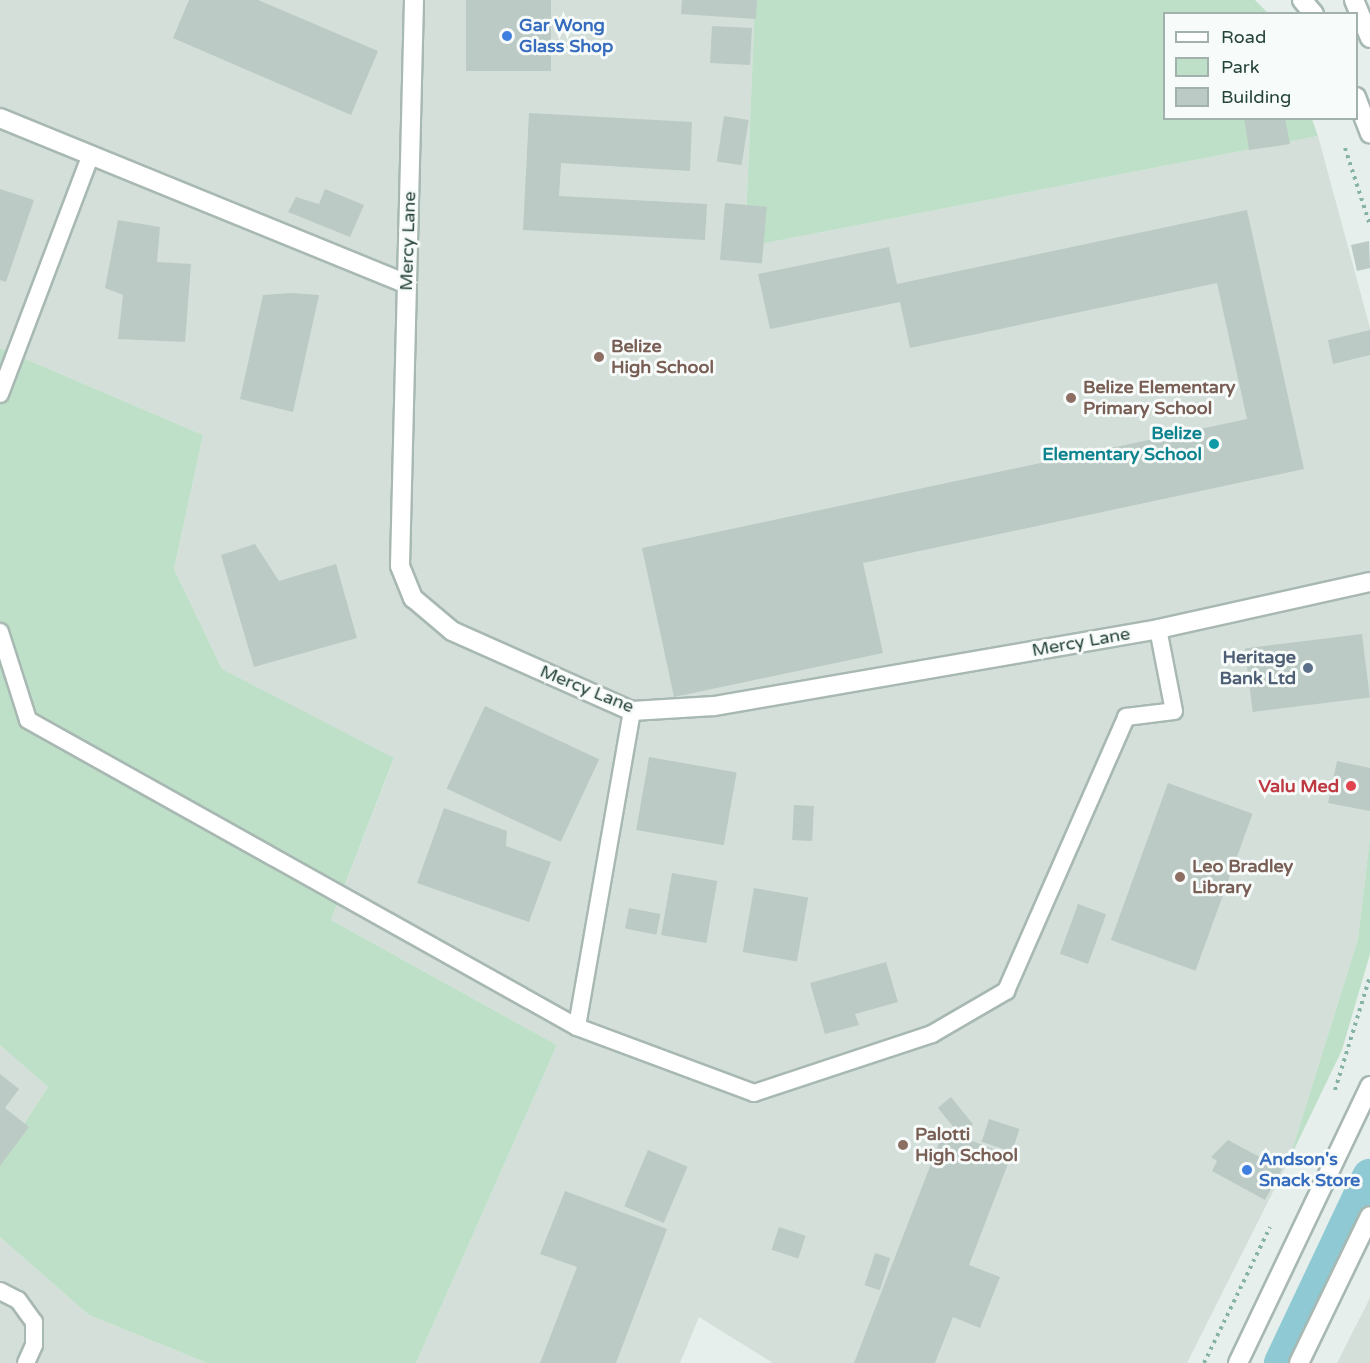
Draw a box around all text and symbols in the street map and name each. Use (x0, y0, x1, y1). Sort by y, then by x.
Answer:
legend (1163, 12, 1358, 120)
place label: Gar Wong Glass Shop (519, 15, 613, 57)
text: Road (1221, 26, 1266, 48)
marker: Gar Wong Glass Shop (500, 29, 514, 43)
text: Park (1221, 56, 1259, 78)
text: Building (1221, 86, 1291, 108)
street label: Mercy Lane (395, 191, 421, 291)
place label: Belize High School (611, 336, 714, 378)
marker: Belize High School (592, 350, 606, 364)
place label: Belize Elementary Primary School (1083, 377, 1236, 420)
marker: Belize Elementary Primary School (1064, 391, 1078, 405)
place label: Belize Elementary School (1042, 423, 1202, 466)
marker: Belize Elementary School (1207, 437, 1221, 451)
street label: Mercy Lane (1030, 623, 1132, 661)
place label: Heritage Bank Ltd (1219, 647, 1296, 690)
street label: Mercy Lane (537, 660, 637, 718)
marker: Heritage Bank Ltd (1301, 661, 1315, 675)
place label: Valu Med (1259, 775, 1339, 797)
marker: Valu Med (1344, 779, 1358, 793)
place label: Leo Bradley Library (1192, 856, 1293, 898)
marker: Leo Bradley Library (1173, 870, 1187, 884)
place label: Palotti High School (915, 1124, 1018, 1166)
marker: Palotti High School (896, 1138, 910, 1152)
place label: Andson's Snack Store (1259, 1149, 1360, 1192)
marker: Andson's Snack Store (1240, 1163, 1254, 1177)

